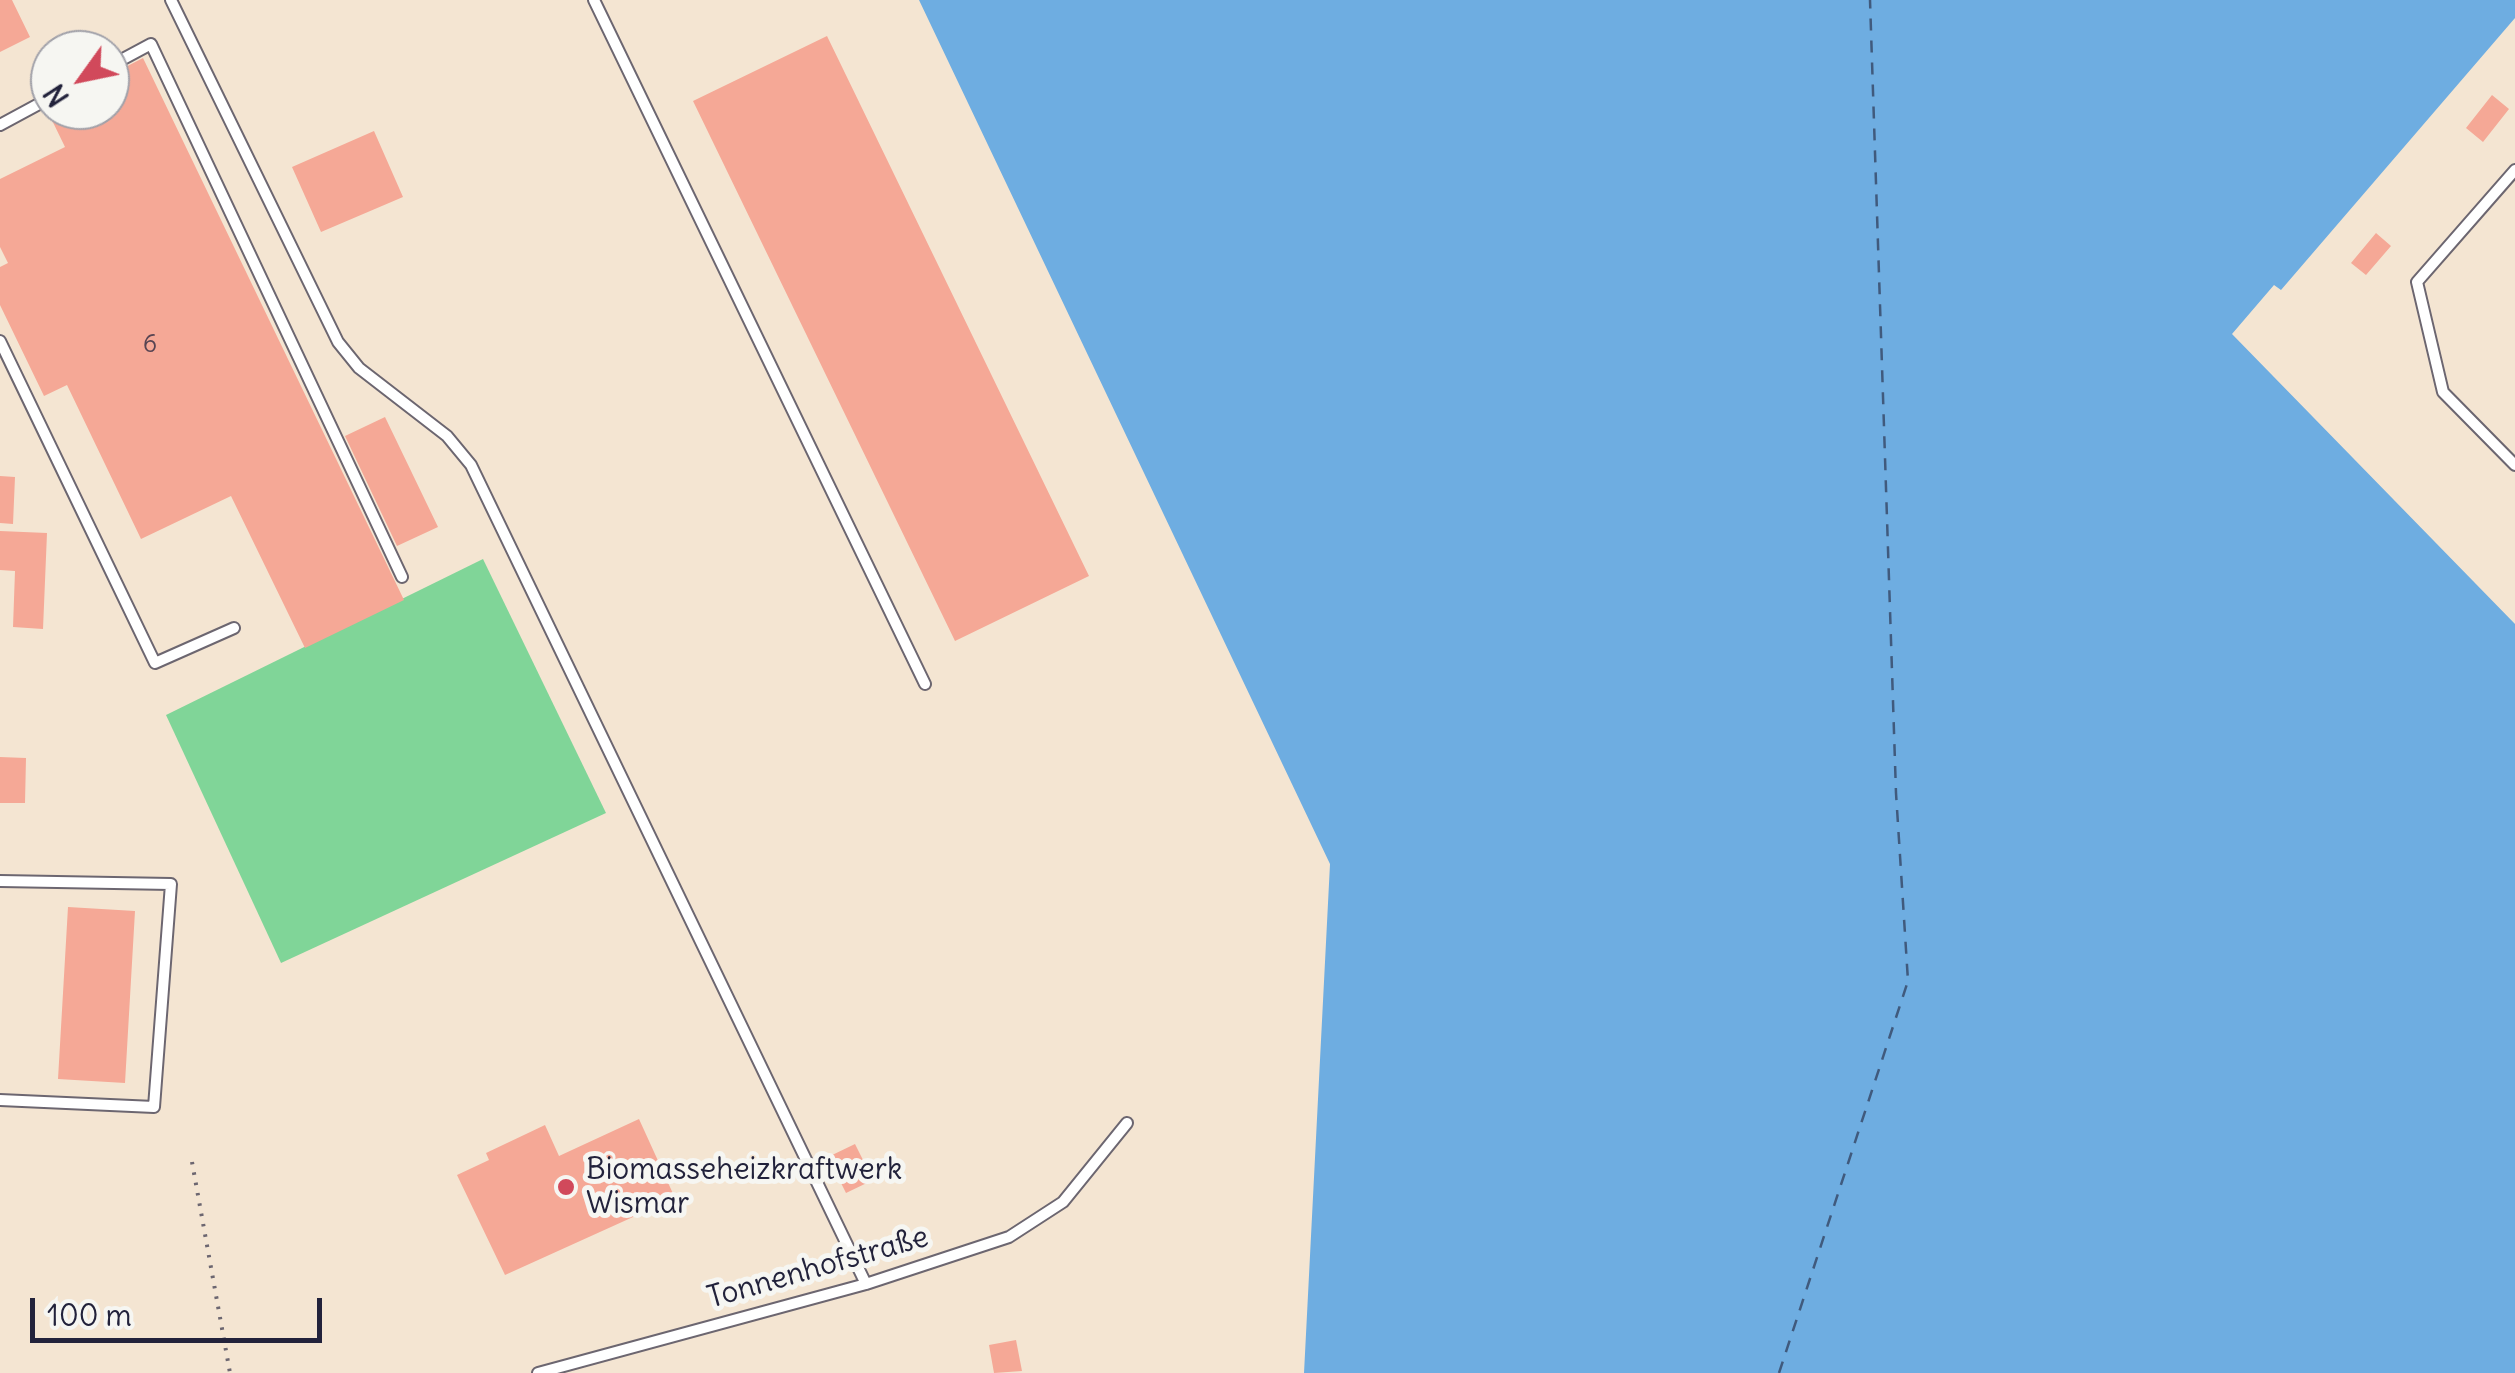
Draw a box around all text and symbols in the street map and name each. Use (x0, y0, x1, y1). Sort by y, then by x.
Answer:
north arrow (30, 30, 130, 130)
text: N (36, 77, 77, 113)
house number: 6 (143, 330, 157, 360)
place label: Biomasseheizkraftwerk Wismar (586, 1152, 902, 1222)
marker: Biomasseheizkraftwerk Wismar (555, 1176, 577, 1198)
street label: Tonnenhofstraße (703, 1219, 933, 1317)
scale bar (35, 1278, 328, 1340)
text: 100 m (47, 1296, 132, 1334)

